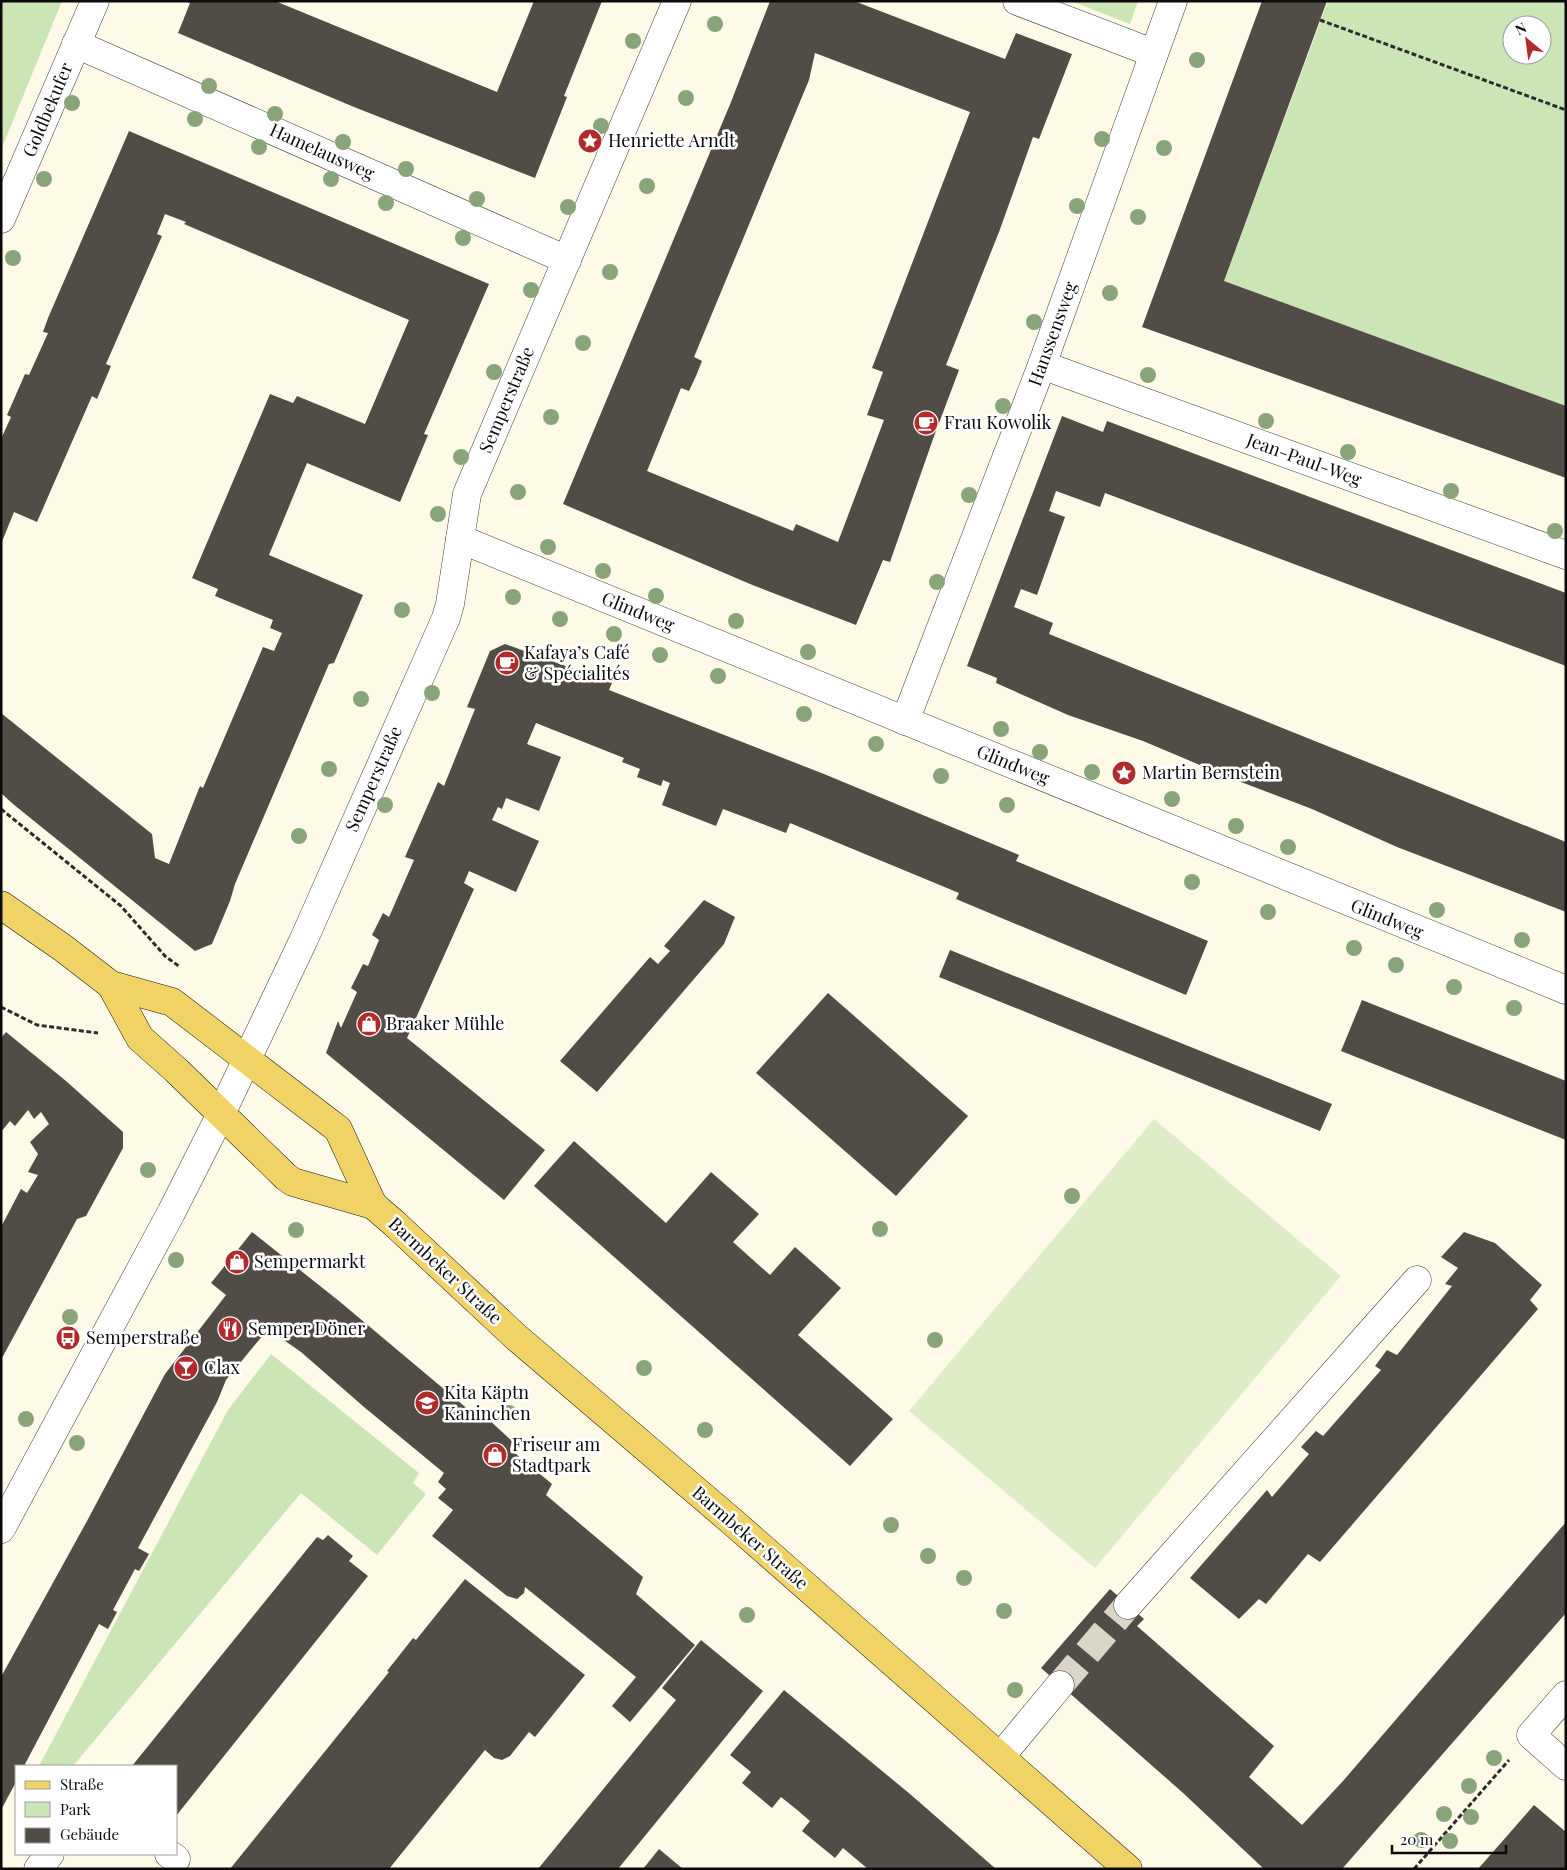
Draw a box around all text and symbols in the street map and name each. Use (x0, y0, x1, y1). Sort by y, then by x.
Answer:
north arrow (1502, 15, 1552, 65)
text: N (1511, 17, 1529, 39)
street label: Goldbekufer (16, 59, 78, 160)
street label: Hamelausweg (266, 117, 379, 185)
place icon: Henriette Arndt (577, 128, 603, 154)
place label: Henriette Arndt (608, 128, 736, 152)
street label: Hanssensweg (1022, 278, 1082, 389)
street label: Semperstraße (473, 343, 539, 456)
cafe icon: Frau Kowolik (913, 410, 939, 436)
place label: Frau Kowolik (944, 410, 1051, 434)
street label: Jean-Paul-Weg (1243, 427, 1366, 491)
street label: Glindweg (598, 586, 679, 637)
place label: Kafaya’s Café & Spécialités (524, 640, 630, 685)
cafe icon: Kafaya’s Café & Spécialités (494, 650, 520, 676)
street label: Semperstraße (339, 722, 407, 835)
street label: Glindweg (973, 739, 1054, 790)
place icon: Martin Bernstein (1111, 760, 1137, 786)
place label: Martin Bernstein (1142, 760, 1280, 784)
street label: Glindweg (1347, 893, 1428, 944)
shop icon: Braaker Mühle (356, 1011, 382, 1037)
place label: Braaker Mühle (386, 1011, 504, 1035)
street label: Barmbeker Straße (384, 1211, 508, 1329)
shop icon: Sempermarkt (224, 1249, 250, 1275)
place label: Sempermarkt (254, 1249, 366, 1273)
restaurant icon: Semper Döner (217, 1316, 243, 1342)
place label: Semper Döner (248, 1316, 365, 1340)
bus stop icon: Semperstraße (55, 1325, 81, 1351)
place label: Semperstraße (86, 1325, 199, 1349)
bar icon: Clax (173, 1355, 199, 1381)
place label: Clax (204, 1355, 240, 1379)
place label: Kita Käptn Kaninchen (444, 1380, 531, 1425)
school or university icon: Kita Käptn Kaninchen (414, 1390, 440, 1416)
place label: Friseur am Stadtpark (512, 1432, 600, 1477)
shop icon: Friseur am Stadtpark (482, 1442, 508, 1468)
street label: Barmbeker Straße (687, 1480, 814, 1594)
legend (15, 1765, 178, 1855)
text: Straße (60, 1774, 104, 1794)
text: Park (60, 1799, 92, 1819)
scale bar (1392, 1822, 1506, 1854)
text: Gebäude (60, 1824, 119, 1844)
text: 20 m (1400, 1829, 1434, 1849)

